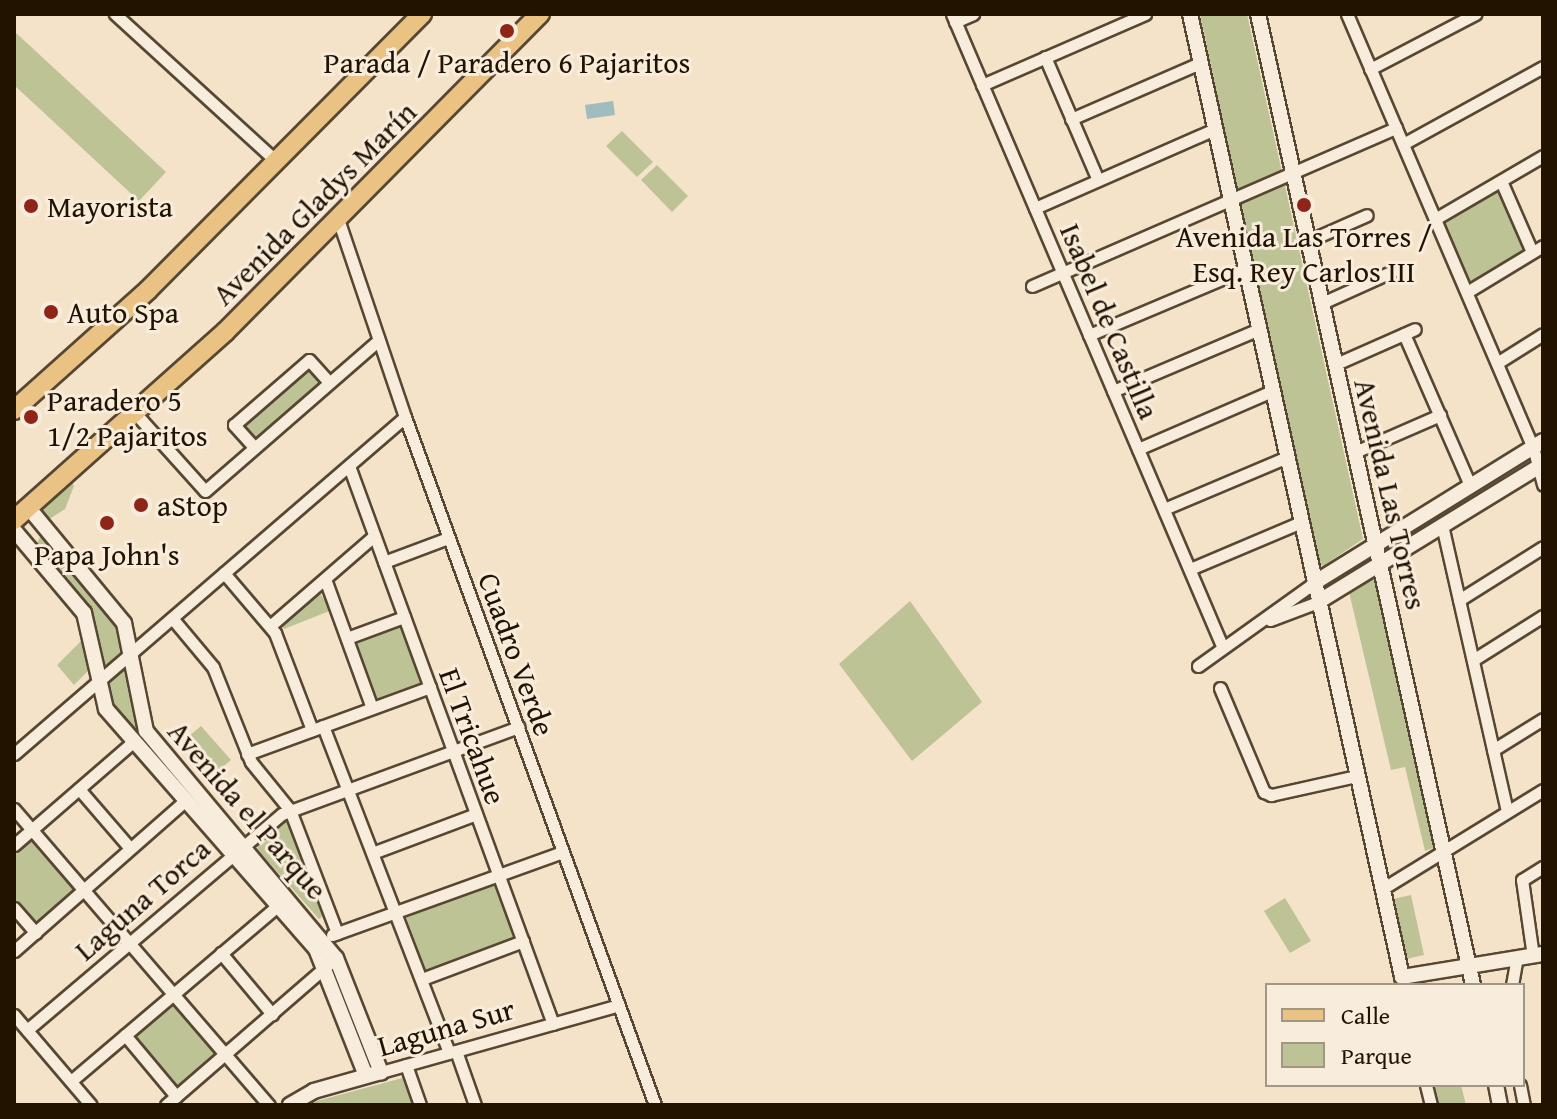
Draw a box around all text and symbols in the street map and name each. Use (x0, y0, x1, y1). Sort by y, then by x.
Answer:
marker: Parada / Paradero 6 Pajaritos (498, 22, 516, 40)
place label: Parada / Paradero 6 Pajaritos (324, 44, 690, 80)
street label: Avenida Gladys Marín (205, 94, 423, 312)
place label: Mayorista (47, 188, 173, 224)
marker: Avenida Las Torres / Esq. Rey Carlos III (1295, 196, 1313, 214)
marker: Mayorista (22, 197, 40, 215)
street label: Isabel de Castilla (1053, 218, 1167, 424)
place label: Avenida Las Torres / Esq. Rey Carlos III (1176, 218, 1432, 288)
place label: Auto Spa (67, 294, 179, 330)
marker: Auto Spa (42, 303, 60, 321)
street label: Avenida Las Torres (1347, 375, 1435, 613)
place label: Paradero 5 1/2 Pajaritos (47, 382, 208, 452)
marker: Paradero 5 1/2 Pajaritos (22, 408, 40, 426)
place label: aStop (157, 487, 228, 523)
marker: aStop (132, 496, 150, 514)
marker: Papa John's (98, 514, 116, 532)
place label: Papa John's (34, 536, 180, 572)
street label: Cuadro Verde (471, 568, 563, 740)
street label: El Tricahue (432, 663, 514, 809)
street label: Avenida el Parque (161, 713, 335, 907)
street label: Laguna Torca (67, 830, 217, 968)
legend (1265, 983, 1525, 1087)
street label: Laguna Sur (373, 990, 519, 1064)
text: Calle (1341, 998, 1390, 1033)
text: Parque (1341, 1038, 1412, 1073)

